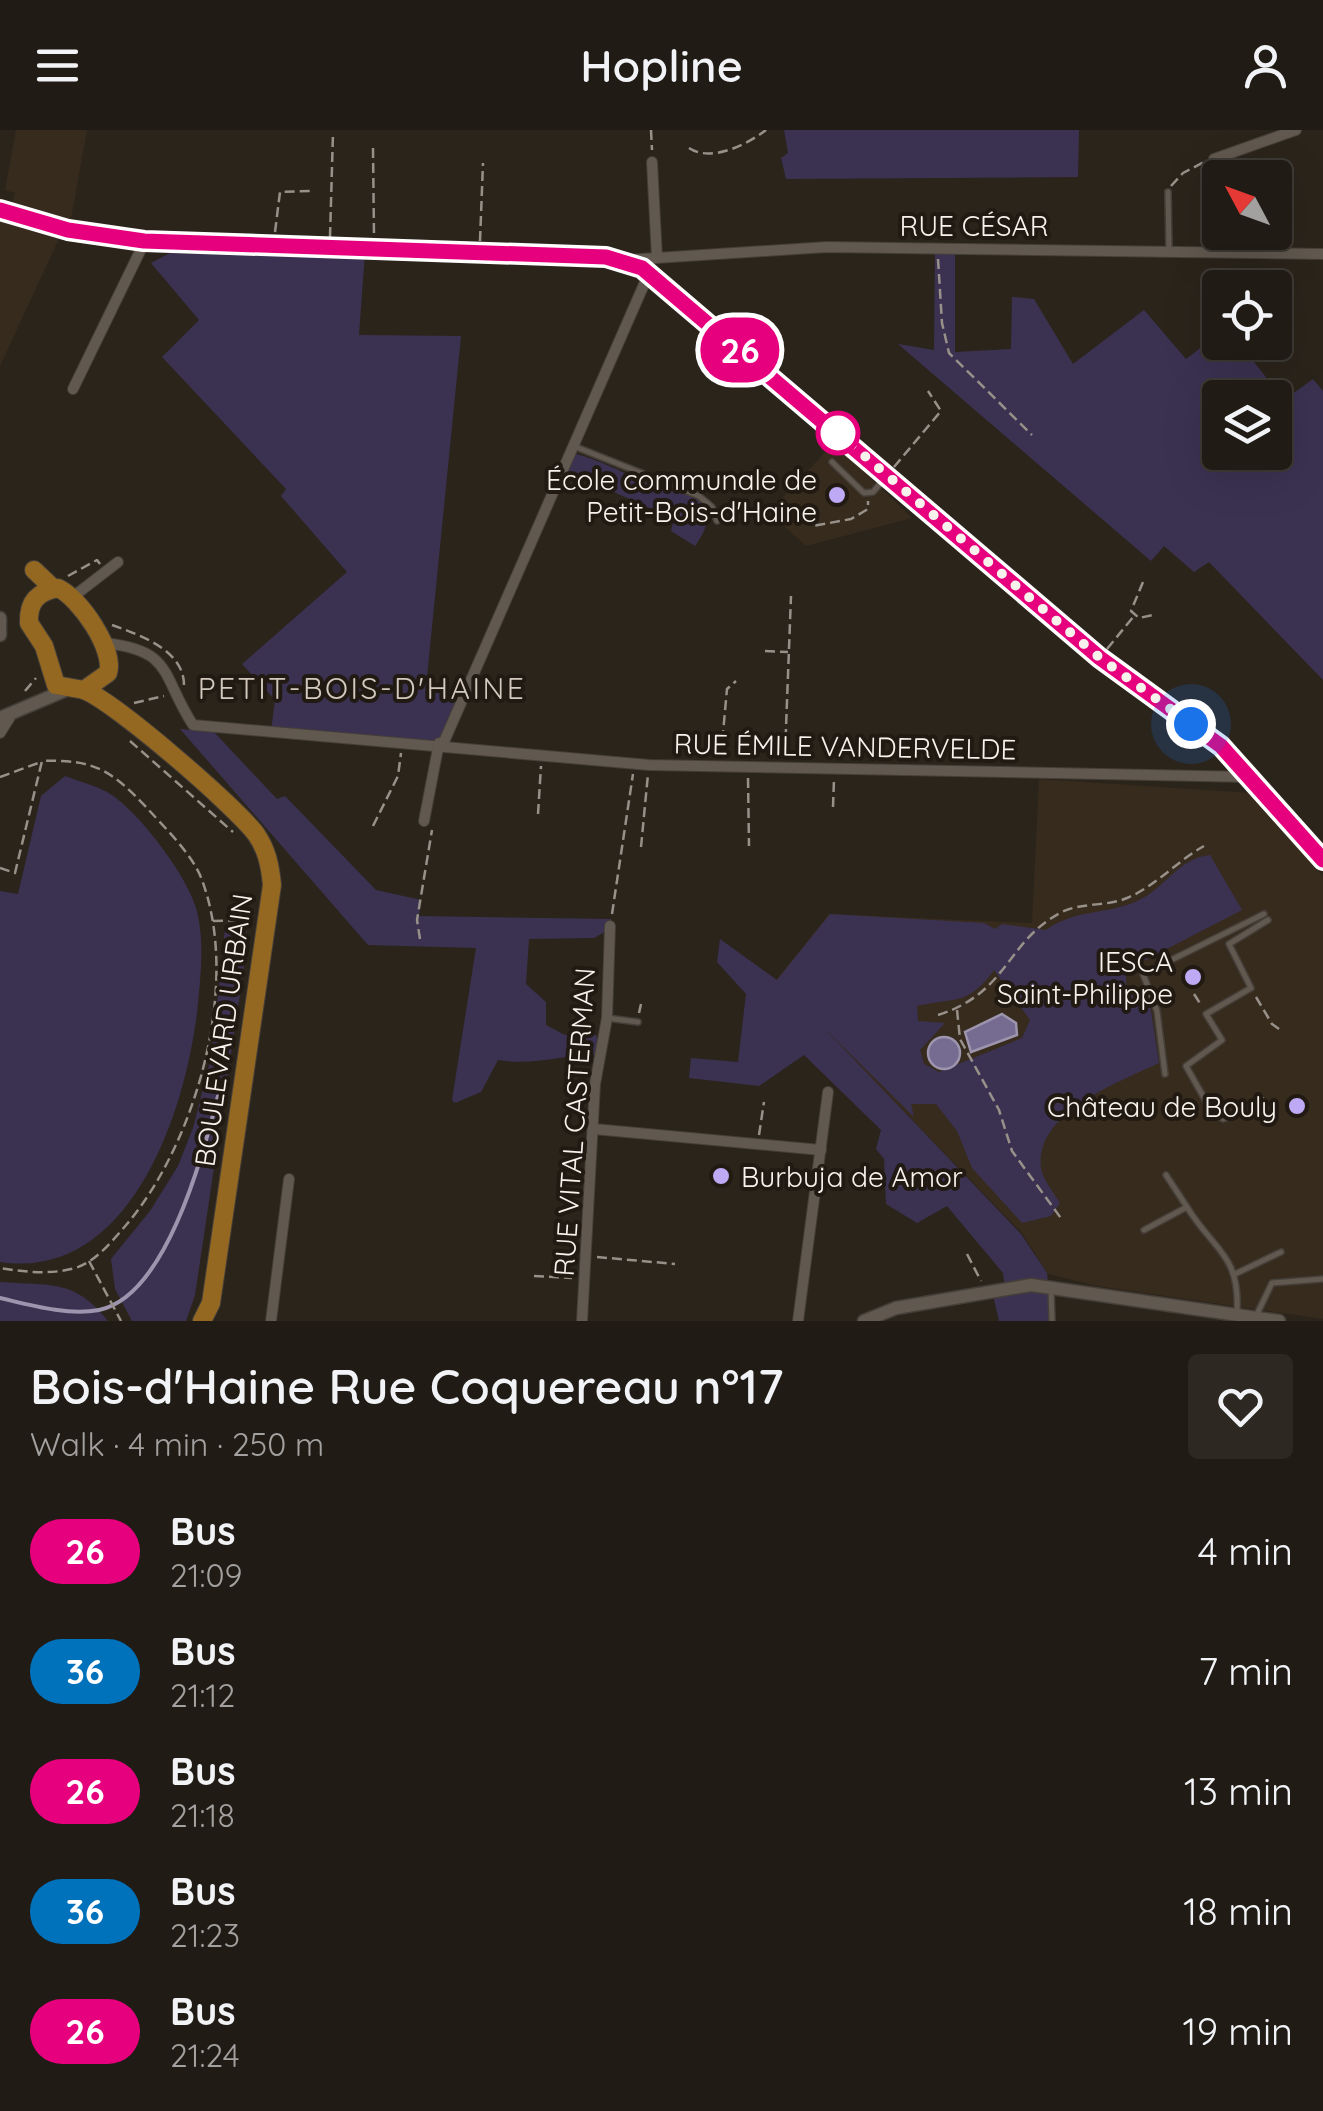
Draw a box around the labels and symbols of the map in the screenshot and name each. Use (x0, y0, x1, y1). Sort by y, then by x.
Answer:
north arrow (1202, 160, 1292, 250)
street label: RUE CÉSAR (900, 208, 1048, 243)
line badge: 26 (695, 318, 785, 382)
unlabelled marker (817, 412, 859, 454)
place label: École communale de Petit-Bois-d'Haine (546, 462, 817, 529)
marker: École communale de Petit-Bois-d'Haine (826, 484, 848, 506)
district label: PETIT-BOIS-D'HAINE (198, 669, 526, 707)
your location (1166, 699, 1216, 749)
street label: RUE ÉMILE VANDERVELDE (673, 726, 1017, 766)
street label: BOULEVARD URBAIN (187, 891, 259, 1169)
place label: IESCA Saint-Philippe (997, 944, 1173, 1011)
marker: IESCA Saint-Philippe (1182, 966, 1204, 988)
street label: RUE VITAL CASTERMAN (546, 967, 602, 1277)
place label: Château de Bouly (1047, 1089, 1277, 1124)
marker: Château de Bouly (1286, 1095, 1308, 1117)
place label: Burbuja de Amor (741, 1159, 963, 1194)
marker: Burbuja de Amor (710, 1165, 732, 1187)

